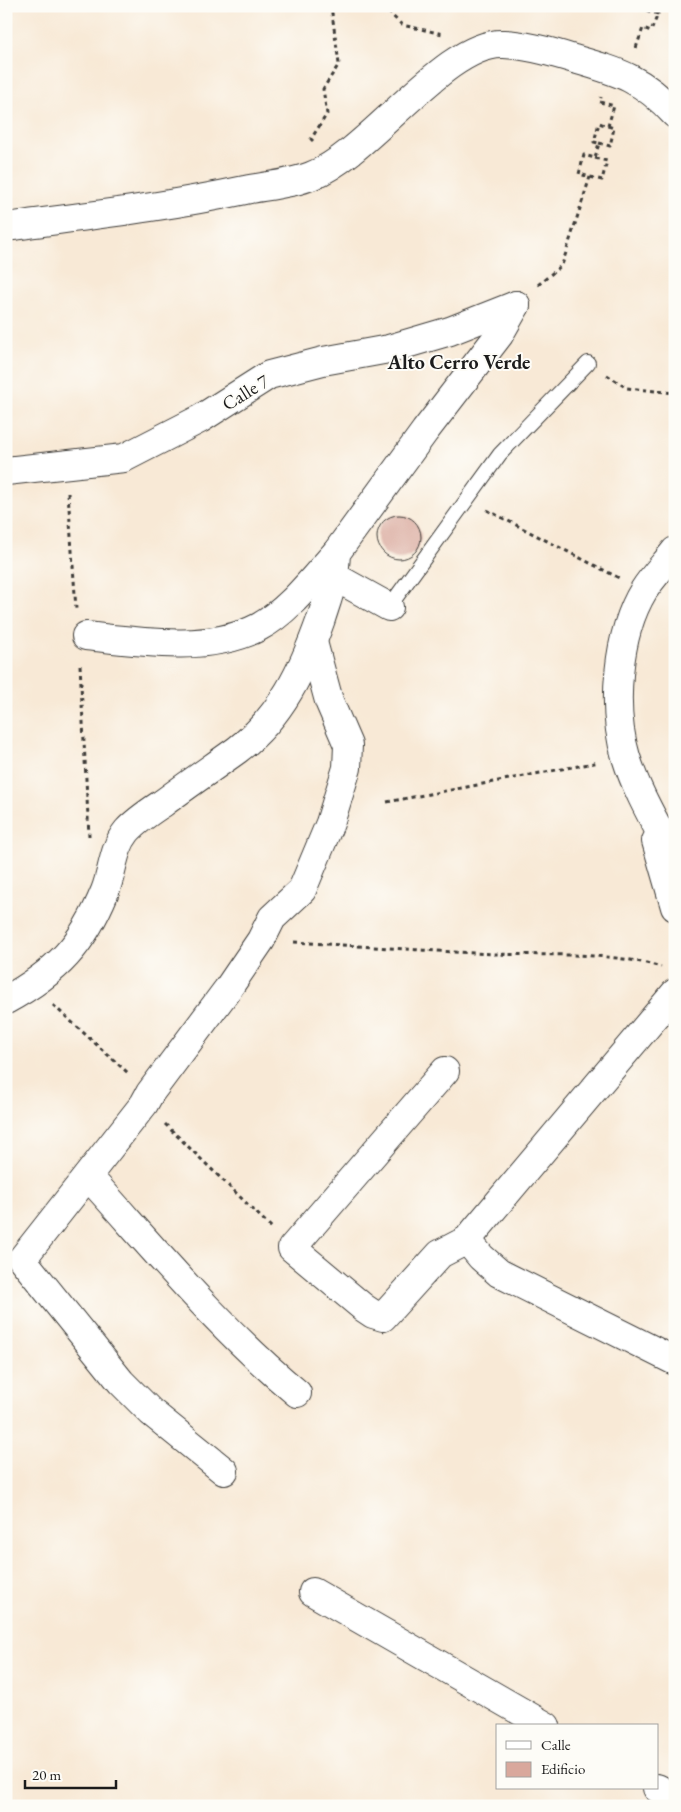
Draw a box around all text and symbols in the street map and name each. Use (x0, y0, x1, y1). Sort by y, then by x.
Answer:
district label: Alto Cerro Verde (387, 349, 530, 375)
street label: Calle 7 (217, 368, 274, 416)
legend (496, 1724, 658, 1790)
text: Calle (541, 1735, 571, 1754)
scale bar (25, 1757, 116, 1789)
text: Edificio (541, 1759, 585, 1778)
text: 20 m (32, 1765, 61, 1784)

